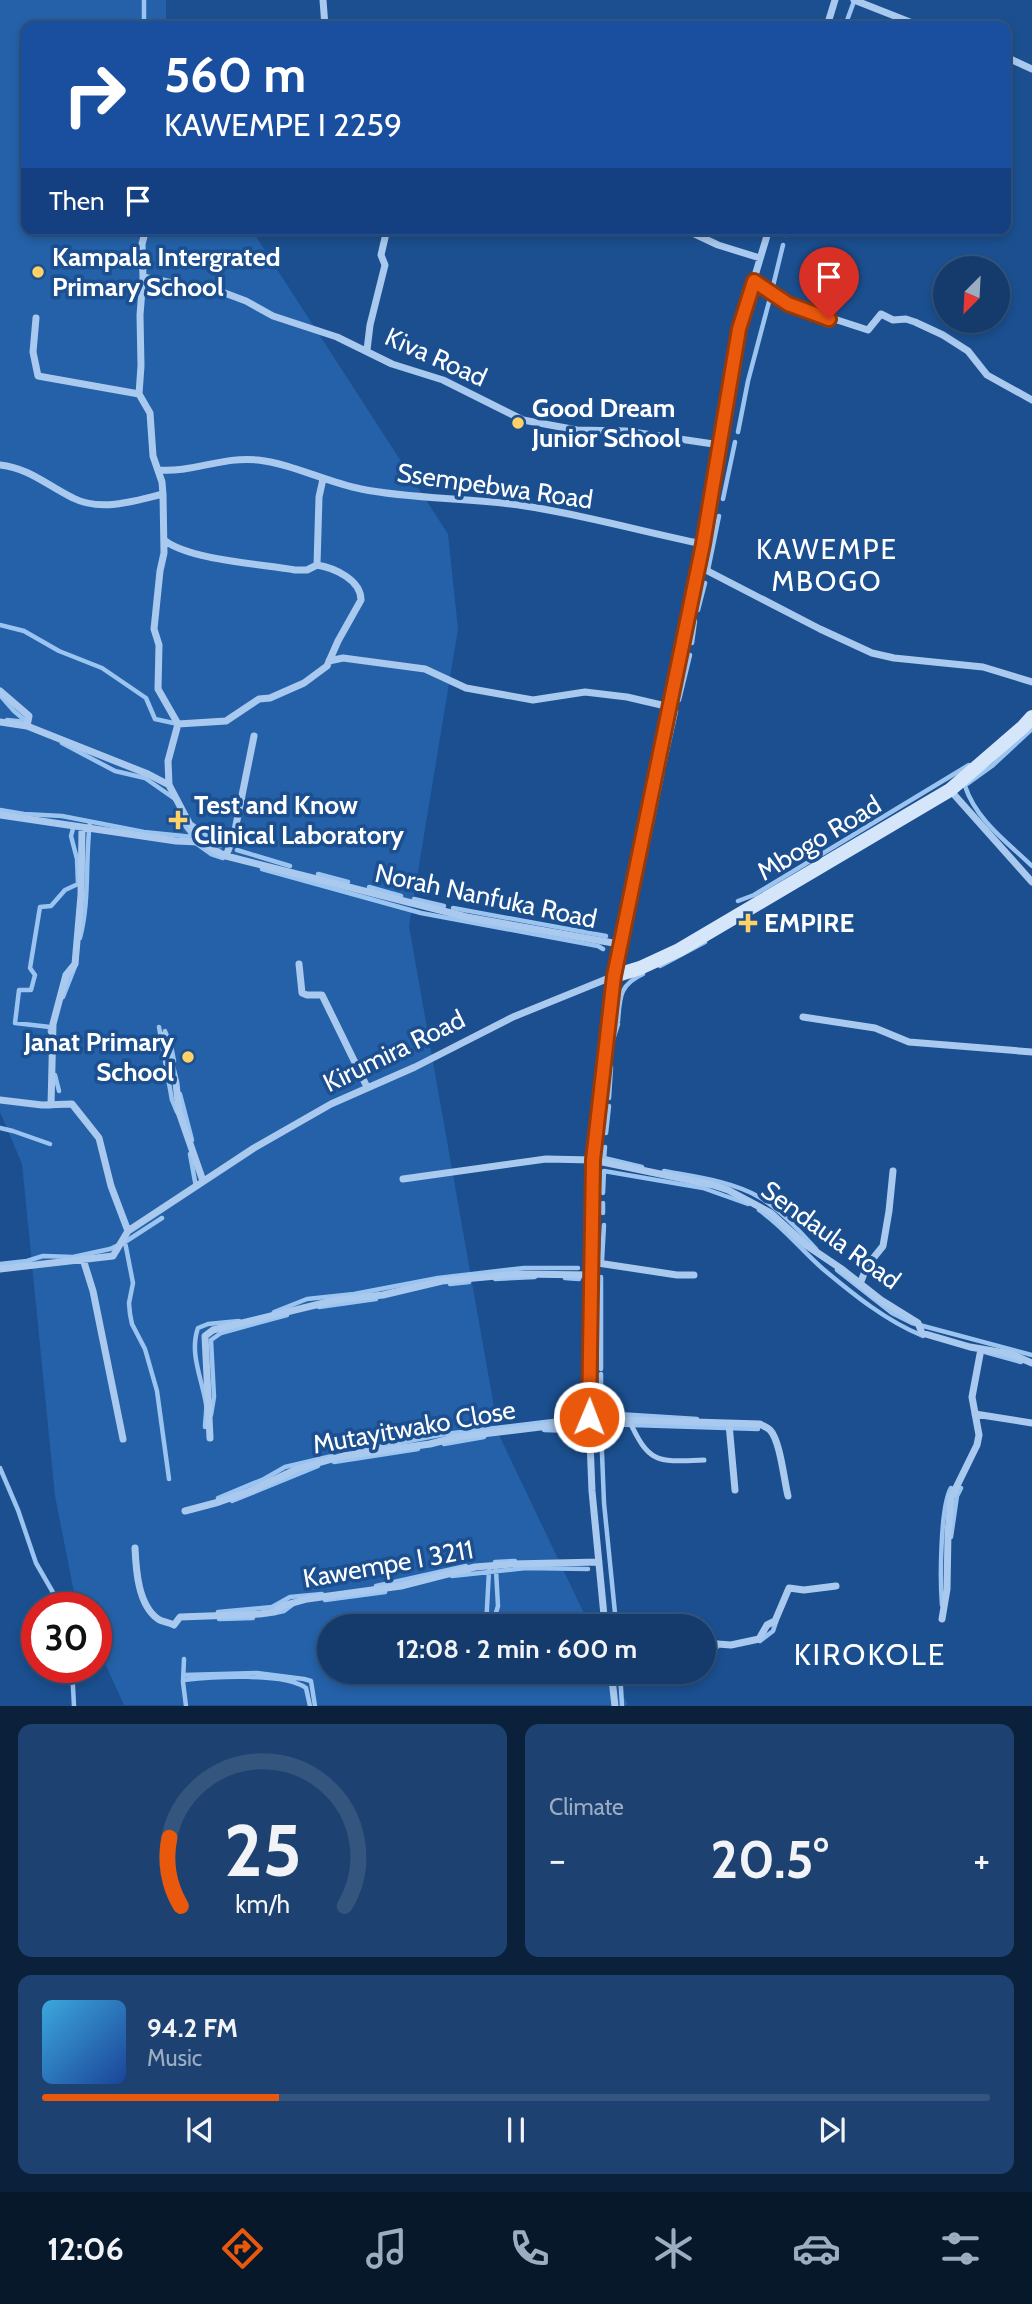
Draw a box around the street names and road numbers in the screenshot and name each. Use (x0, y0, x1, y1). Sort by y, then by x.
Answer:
street label: Kiva Road (380, 320, 492, 394)
street label: Ssempebwa Road (395, 456, 595, 516)
street label: Mbogo Road (751, 788, 887, 888)
street label: Norah Nanfuka Road (372, 857, 600, 935)
street label: Kirumira Road (318, 1003, 470, 1099)
street label: Sendaula Road (755, 1174, 907, 1296)
street label: Mutayitwako Close (310, 1393, 518, 1461)
street label: Kawempe I 3211 (300, 1533, 476, 1595)

